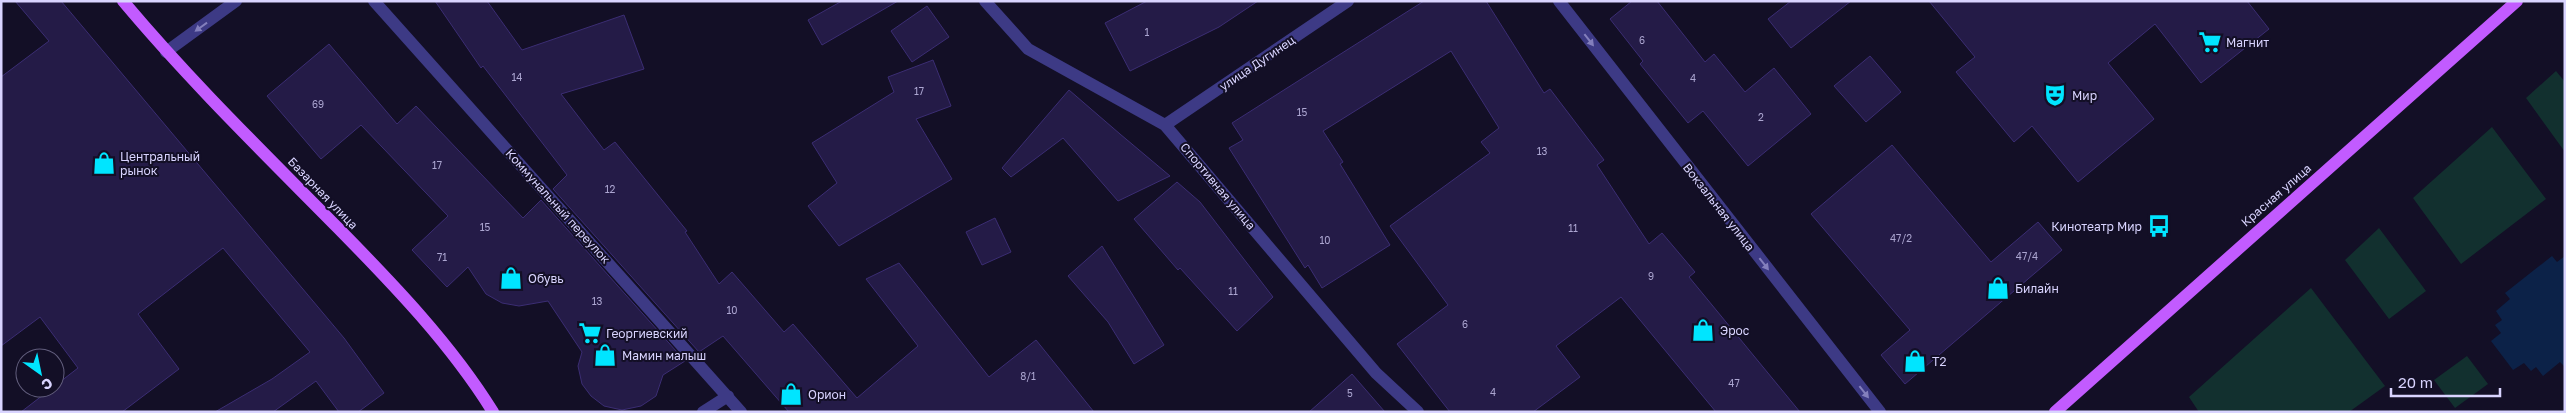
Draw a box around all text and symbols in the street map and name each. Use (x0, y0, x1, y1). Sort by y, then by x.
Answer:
one-way arrow (195, 21, 208, 32)
house number: 1 (1145, 26, 1150, 38)
supermarket icon: Магнит (2197, 29, 2223, 55)
street label: улица Дугинец (1216, 32, 1298, 94)
one-way arrow (1583, 33, 1594, 46)
house number: 6 (1639, 34, 1645, 46)
place label: Магнит (2226, 35, 2269, 50)
house number: 14 (512, 71, 522, 83)
house number: 4 (1690, 72, 1696, 84)
theatre icon: Мир (2042, 82, 2068, 108)
house number: 17 (914, 85, 924, 97)
place label: Мир (2072, 88, 2097, 103)
house number: 69 (312, 98, 324, 110)
house number: 15 (1297, 106, 1308, 118)
house number: 2 (1758, 111, 1764, 123)
street label: Спортивная улица (1177, 139, 1259, 233)
house number: 13 (1537, 145, 1547, 157)
street label: Коммунальный переулок (503, 146, 614, 266)
place label: Центральный рынок (120, 149, 200, 178)
shop icon: Центральный рынок (91, 150, 117, 176)
street label: Базарная улица (285, 154, 361, 232)
house number: 17 (432, 159, 442, 171)
street label: Вокзальная улица (1680, 160, 1758, 254)
street label: Красная улица (2238, 160, 2314, 230)
house number: 12 (605, 183, 616, 195)
bus stop icon: Кинотеатр Мир (2146, 213, 2172, 239)
place label: Кинотеатр Мир (2051, 219, 2142, 234)
house number: 15 (480, 221, 491, 233)
house number: 11 (1568, 222, 1578, 234)
house number: 47/2 (1890, 232, 1912, 244)
house number: 10 (1319, 234, 1331, 246)
house number: 47/4 (2016, 250, 2038, 262)
house number: 71 (437, 251, 447, 263)
one-way arrow (1759, 257, 1769, 271)
shop icon: Обувь (498, 265, 524, 291)
house number: 9 (1648, 270, 1654, 282)
place label: Обувь (528, 271, 564, 286)
shop icon: Билайн (1985, 275, 2011, 301)
place label: Билайн (2015, 281, 2059, 296)
house number: 11 (1228, 285, 1238, 297)
house number: 13 (592, 295, 602, 307)
house number: 10 (726, 304, 738, 316)
shop icon: Эрос (1690, 317, 1716, 343)
house number: 6 (1462, 318, 1468, 330)
supermarket icon: Георгиевский (577, 320, 603, 346)
place label: Эрос (1720, 323, 1750, 338)
place label: Георгиевский (606, 326, 688, 341)
shop icon: Мамин малыш (592, 342, 618, 368)
north arrow (15, 348, 65, 398)
place label: Мамин малыш (622, 348, 706, 363)
shop icon: T2 (1902, 348, 1928, 374)
place label: T2 (1932, 354, 1946, 369)
scale bar (2391, 366, 2500, 398)
house number: 8/1 (1020, 370, 1036, 382)
text: 20 m (2398, 373, 2433, 391)
text: С (39, 374, 56, 394)
house number: 47 (1728, 377, 1740, 389)
shop icon: Орион (778, 381, 804, 407)
one-way arrow (1859, 385, 1870, 398)
house number: 4 (1490, 386, 1496, 398)
place label: Орион (808, 387, 846, 402)
house number: 5 (1347, 387, 1353, 399)

